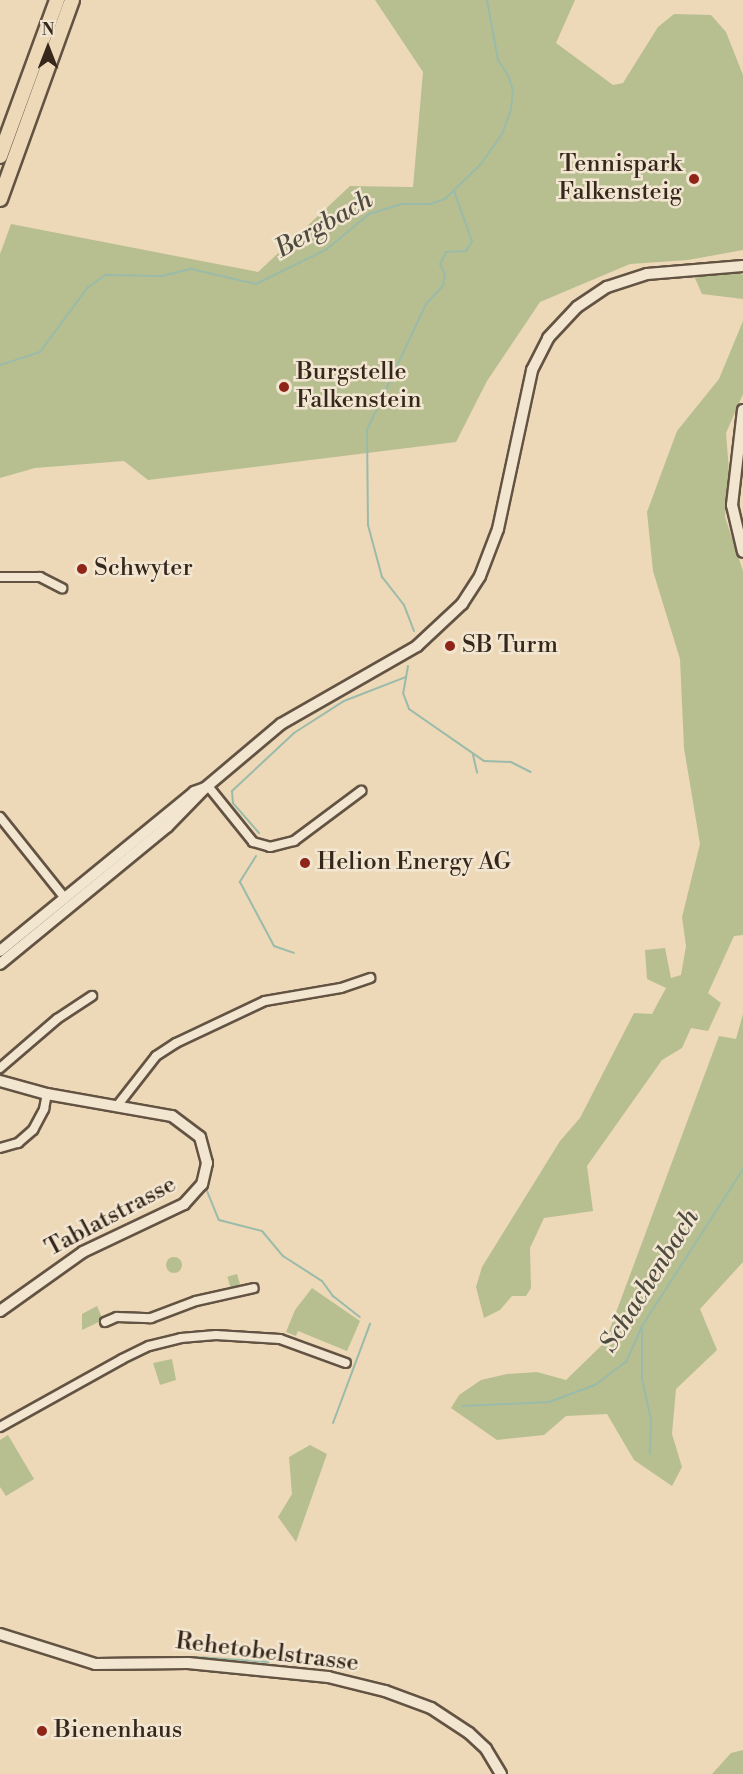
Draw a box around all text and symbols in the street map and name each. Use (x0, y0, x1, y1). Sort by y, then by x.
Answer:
north arrow (18, 18, 78, 78)
text: N (42, 20, 54, 40)
place label: Tennispark Falkensteig (558, 151, 682, 207)
marker: Tennispark Falkensteig (687, 172, 701, 186)
water label: Bergbach (270, 185, 378, 265)
place label: Burgstelle Falkenstein (296, 359, 422, 415)
marker: Burgstelle Falkenstein (277, 380, 291, 394)
place label: Schwyter (94, 555, 193, 583)
marker: Schwyter (75, 562, 89, 576)
place label: SB Turm (462, 632, 558, 660)
marker: SB Turm (443, 639, 457, 653)
place label: Helion Energy AG (317, 849, 511, 877)
marker: Helion Energy AG (298, 856, 312, 870)
street label: Tablatstrasse (41, 1171, 181, 1263)
water label: Schachenbach (594, 1204, 706, 1358)
street label: Rehetobelstrasse (174, 1627, 360, 1679)
place label: Bienenhaus (54, 1717, 182, 1745)
marker: Bienenhaus (35, 1724, 49, 1738)

